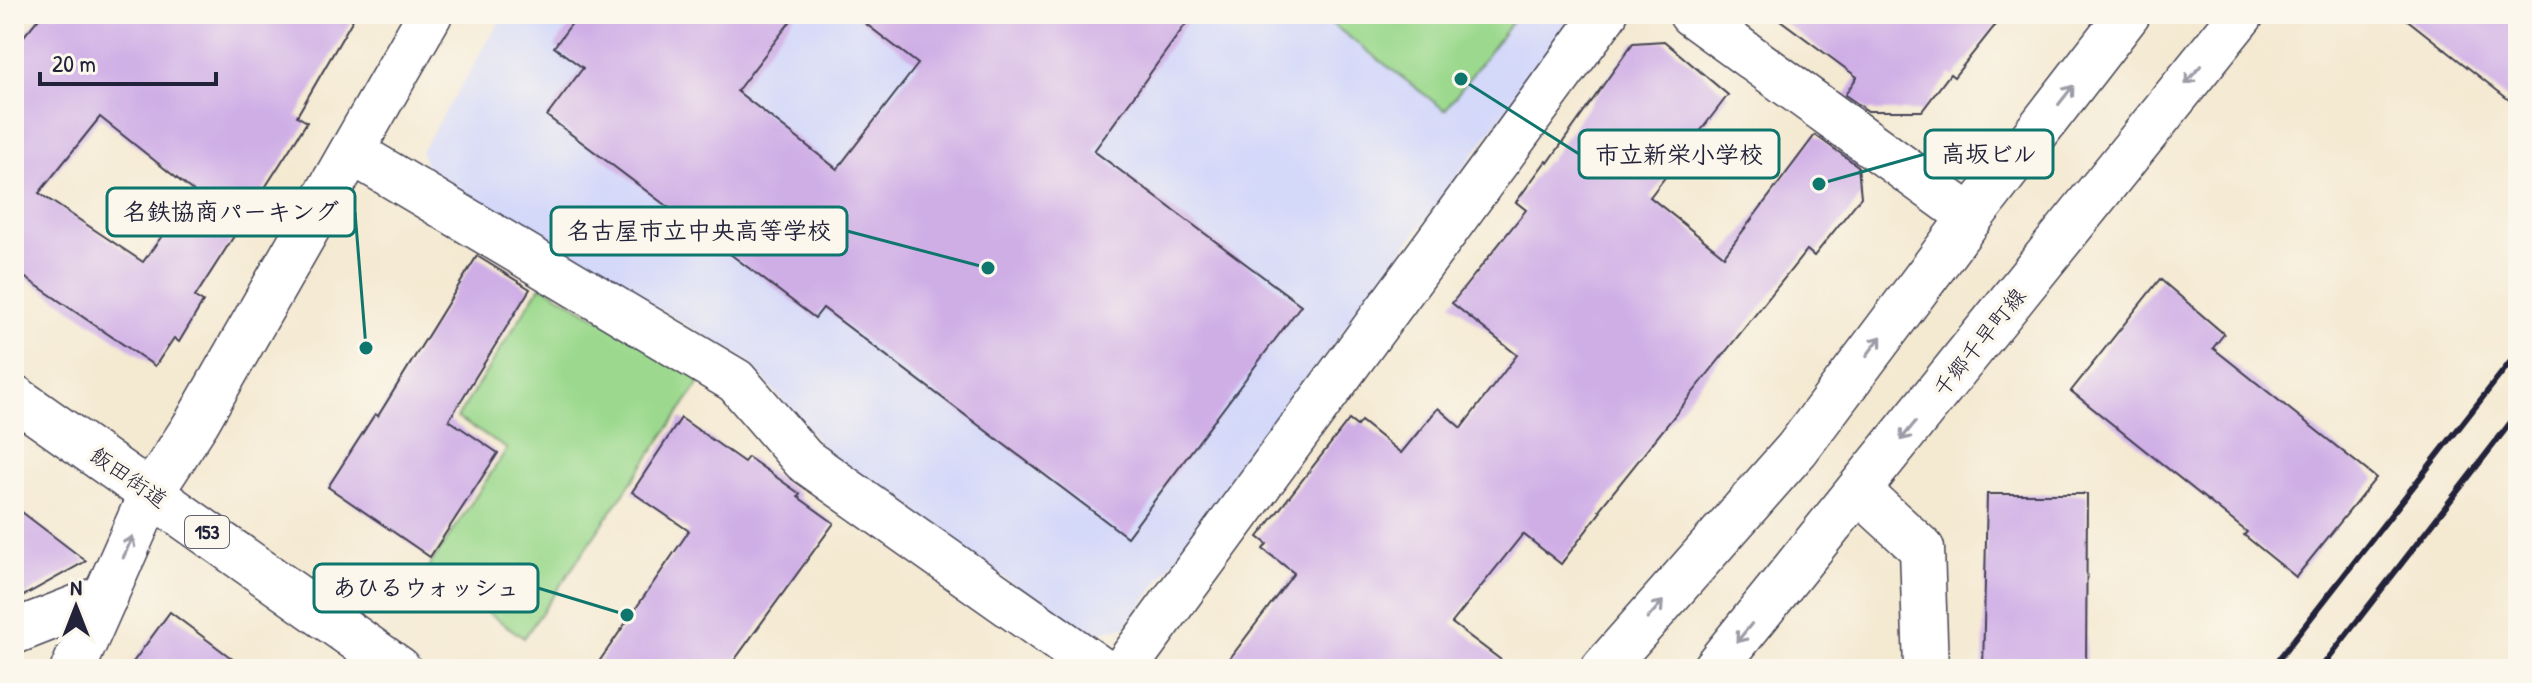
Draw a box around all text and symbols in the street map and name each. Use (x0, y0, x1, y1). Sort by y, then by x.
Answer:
scale bar (40, 36, 216, 86)
text: 20 m (52, 47, 96, 79)
one-way arrow (2184, 64, 2202, 85)
one-way arrow (2057, 85, 2074, 106)
callout: 市立新栄小学校 (1579, 130, 1779, 178)
callout: 高坂ビル (1925, 130, 2053, 178)
text: 高坂ビル (1941, 137, 2037, 169)
text: 市立新栄小学校 (1595, 138, 1763, 170)
callout: 名鉄協商パーキング (107, 188, 355, 236)
text: 名鉄協商パーキング (123, 195, 339, 227)
callout: 名古屋市立中央高等学校 (551, 207, 847, 255)
text: 名古屋市立中央高等学校 (567, 214, 831, 246)
street label: 千郷千早町線 (1926, 281, 2032, 403)
one-way arrow (1865, 336, 1882, 357)
one-way arrow (1899, 420, 1917, 441)
street label: 飯田街道 (84, 439, 174, 515)
road number: 153 (185, 516, 229, 548)
one-way arrow (121, 535, 136, 560)
callout: あひるウォッシュ (314, 564, 538, 612)
north arrow (36, 567, 116, 647)
text: あひるウォッシュ (332, 571, 520, 603)
text: N (70, 572, 82, 602)
one-way arrow (1646, 601, 1664, 621)
one-way arrow (1735, 622, 1753, 642)

